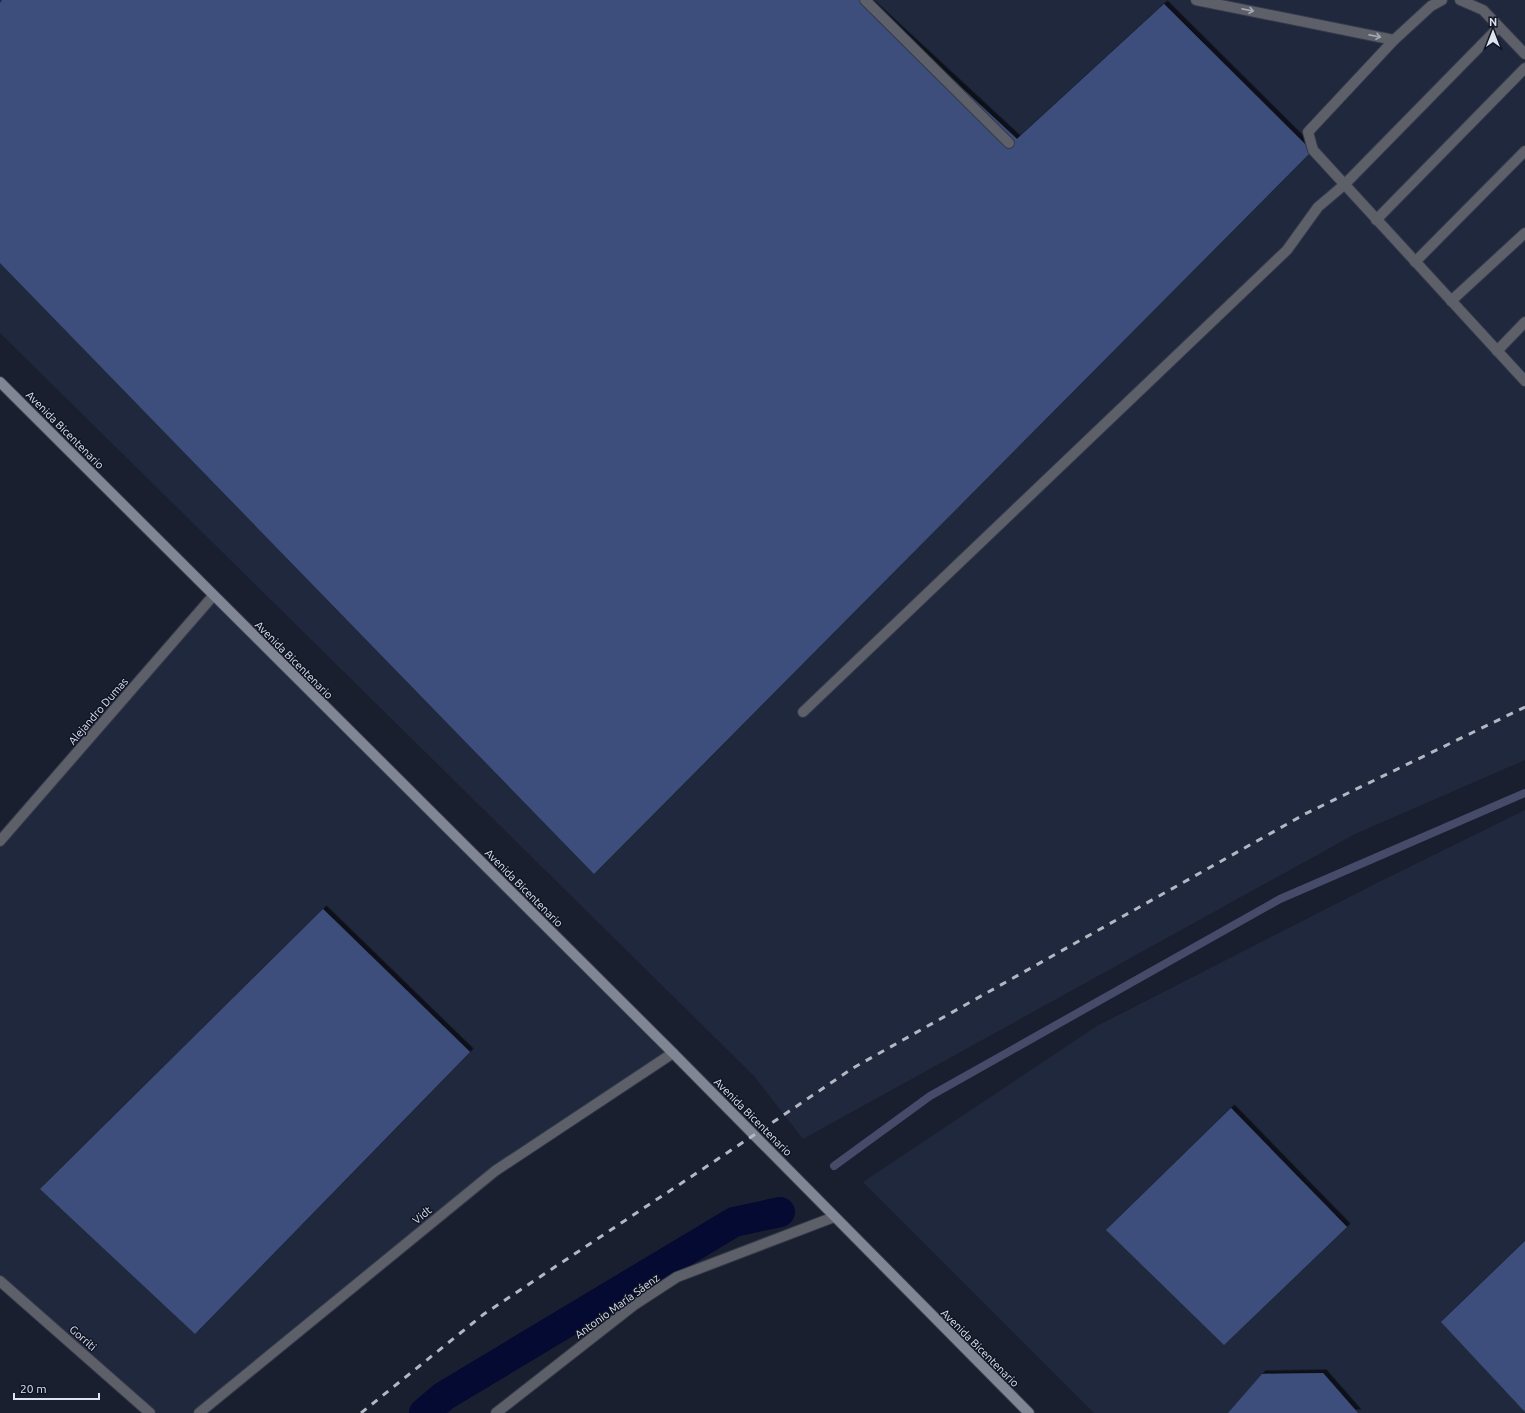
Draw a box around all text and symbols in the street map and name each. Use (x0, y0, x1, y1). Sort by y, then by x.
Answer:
one-way arrow (1241, 7, 1254, 15)
north arrow (1473, 12, 1513, 52)
text: N (1489, 16, 1497, 28)
one-way arrow (1369, 32, 1382, 40)
street label: Avenida Bicentenario (24, 389, 106, 471)
street label: Avenida Bicentenario (253, 619, 335, 701)
street label: Alejandro Dumas (66, 675, 130, 747)
street label: Avenida Bicentenario (483, 847, 565, 929)
street label: Avenida Bicentenario (712, 1076, 794, 1158)
street label: Vidt (410, 1203, 434, 1226)
street label: Antonio María Sáenz (573, 1271, 661, 1341)
street label: Avenida Bicentenario (939, 1307, 1021, 1389)
street label: Gorriti (67, 1323, 99, 1353)
scale bar (14, 1375, 99, 1401)
text: 20 m (20, 1382, 47, 1395)

